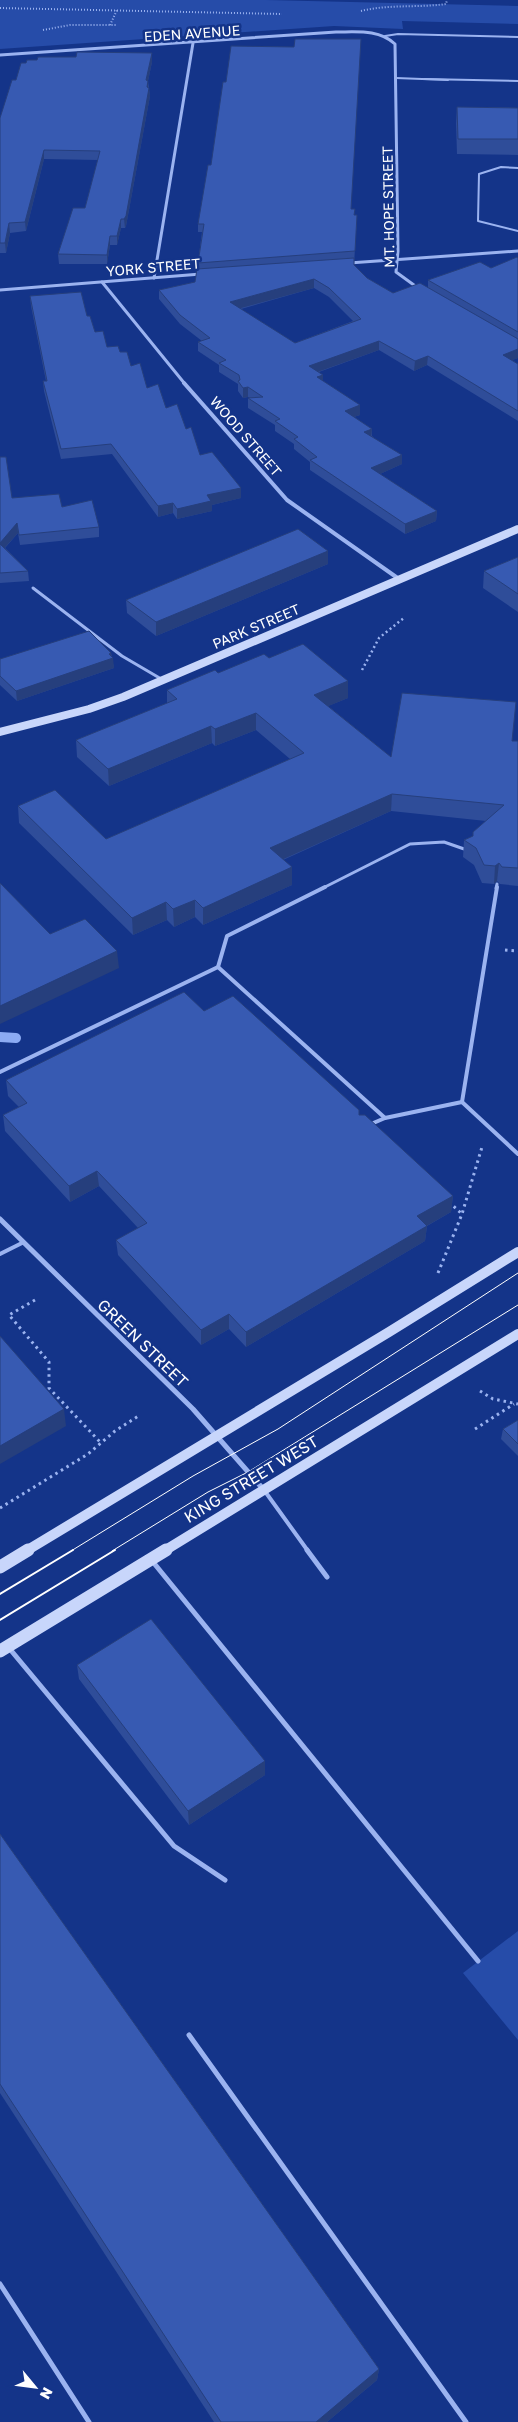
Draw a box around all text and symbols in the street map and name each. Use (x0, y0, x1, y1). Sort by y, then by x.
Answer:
street label: EDEN AVENUE (143, 21, 241, 45)
street label: MT. HOPE STREET (378, 146, 398, 268)
street label: YORK STREET (105, 254, 201, 280)
street label: WOOD STREET (207, 393, 286, 480)
street label: PARK STREET (210, 600, 302, 652)
street label: GREEN STREET (93, 1295, 193, 1391)
street label: KING STREET WEST (180, 1431, 322, 1527)
north arrow (10, 2362, 60, 2412)
text: N (37, 2385, 57, 2402)

